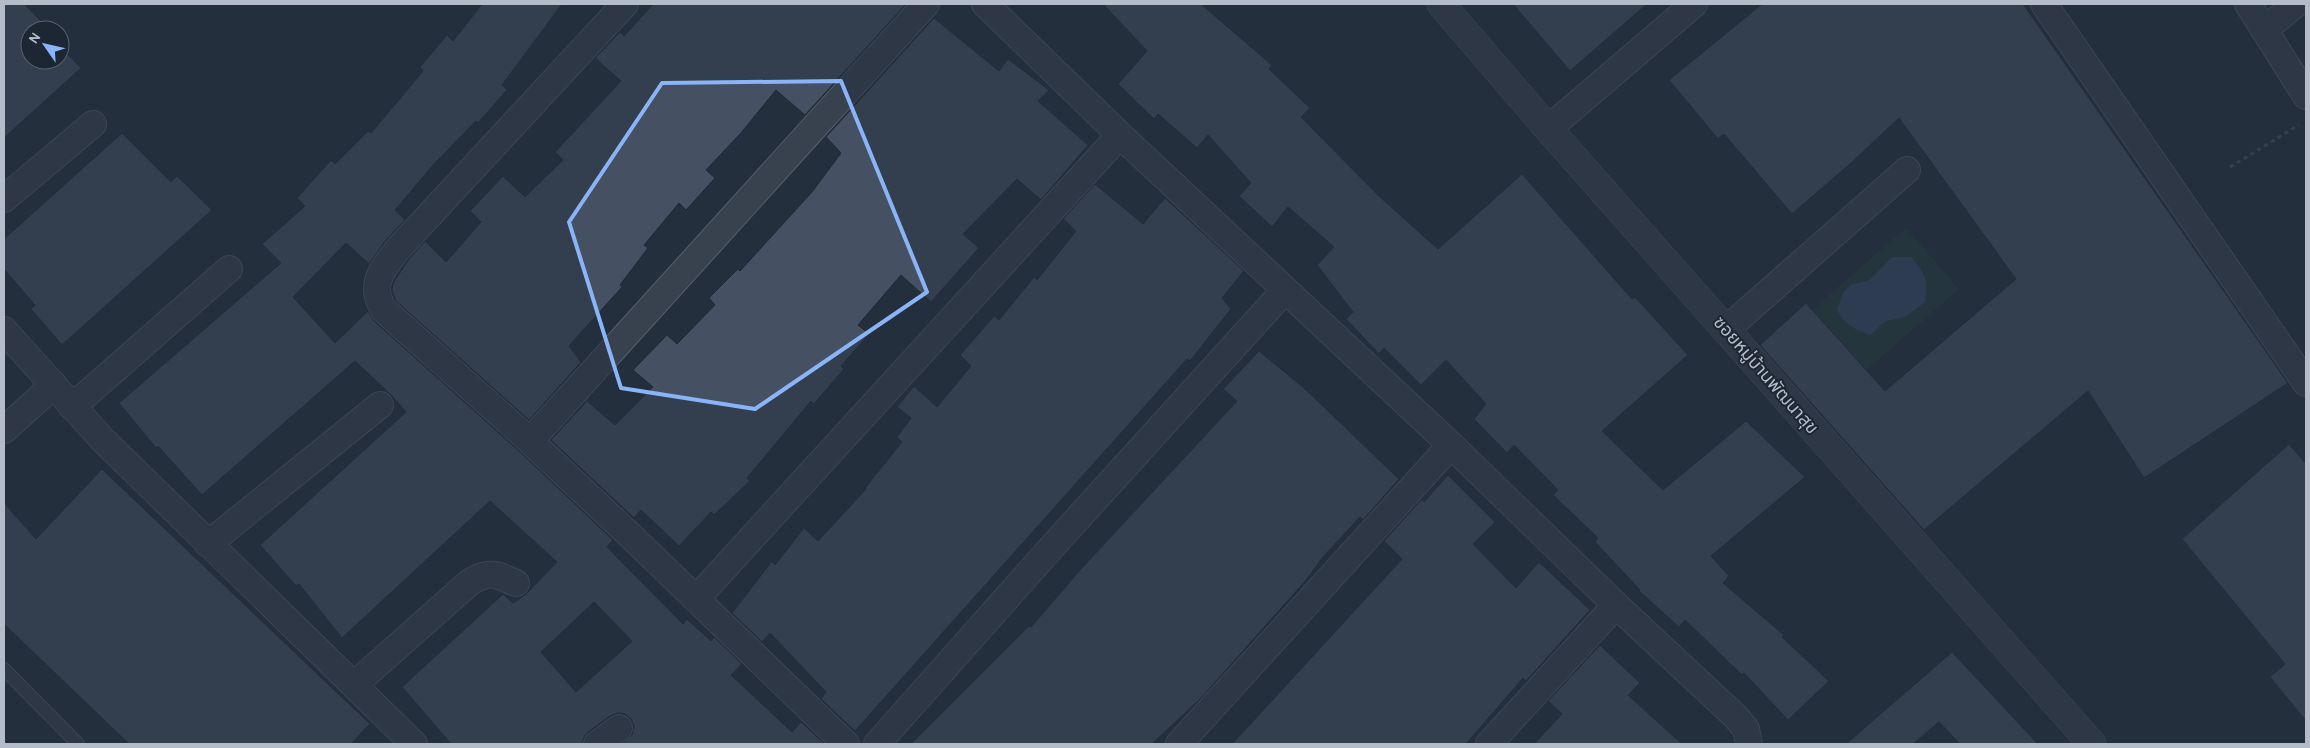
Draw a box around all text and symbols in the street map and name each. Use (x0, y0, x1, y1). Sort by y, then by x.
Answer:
north arrow (20, 20, 70, 70)
text: N (25, 29, 44, 47)
street label: ซอยหมู่บ้านพัฒนาสุข (1708, 312, 1823, 439)

